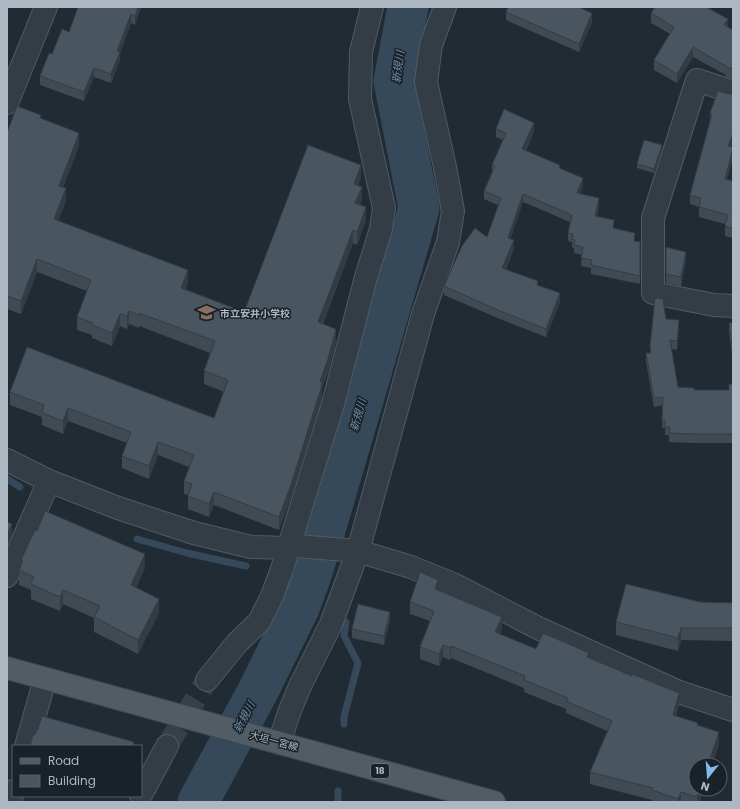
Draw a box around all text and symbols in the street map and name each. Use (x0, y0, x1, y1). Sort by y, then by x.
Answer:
water label: 新規川 (388, 49, 408, 84)
school or university icon: 市立安井小学校 (197, 303, 217, 323)
place label: 市立安井小学校 (220, 306, 290, 321)
water label: 新規川 (346, 396, 371, 433)
water label: 新規川 (229, 698, 259, 735)
street label: 大垣一宮線 (248, 727, 300, 755)
legend (12, 745, 142, 797)
text: Road (48, 752, 79, 769)
north arrow (688, 757, 728, 797)
road number: 18 (371, 764, 389, 778)
text: Building (48, 772, 96, 789)
text: N (699, 778, 711, 795)

